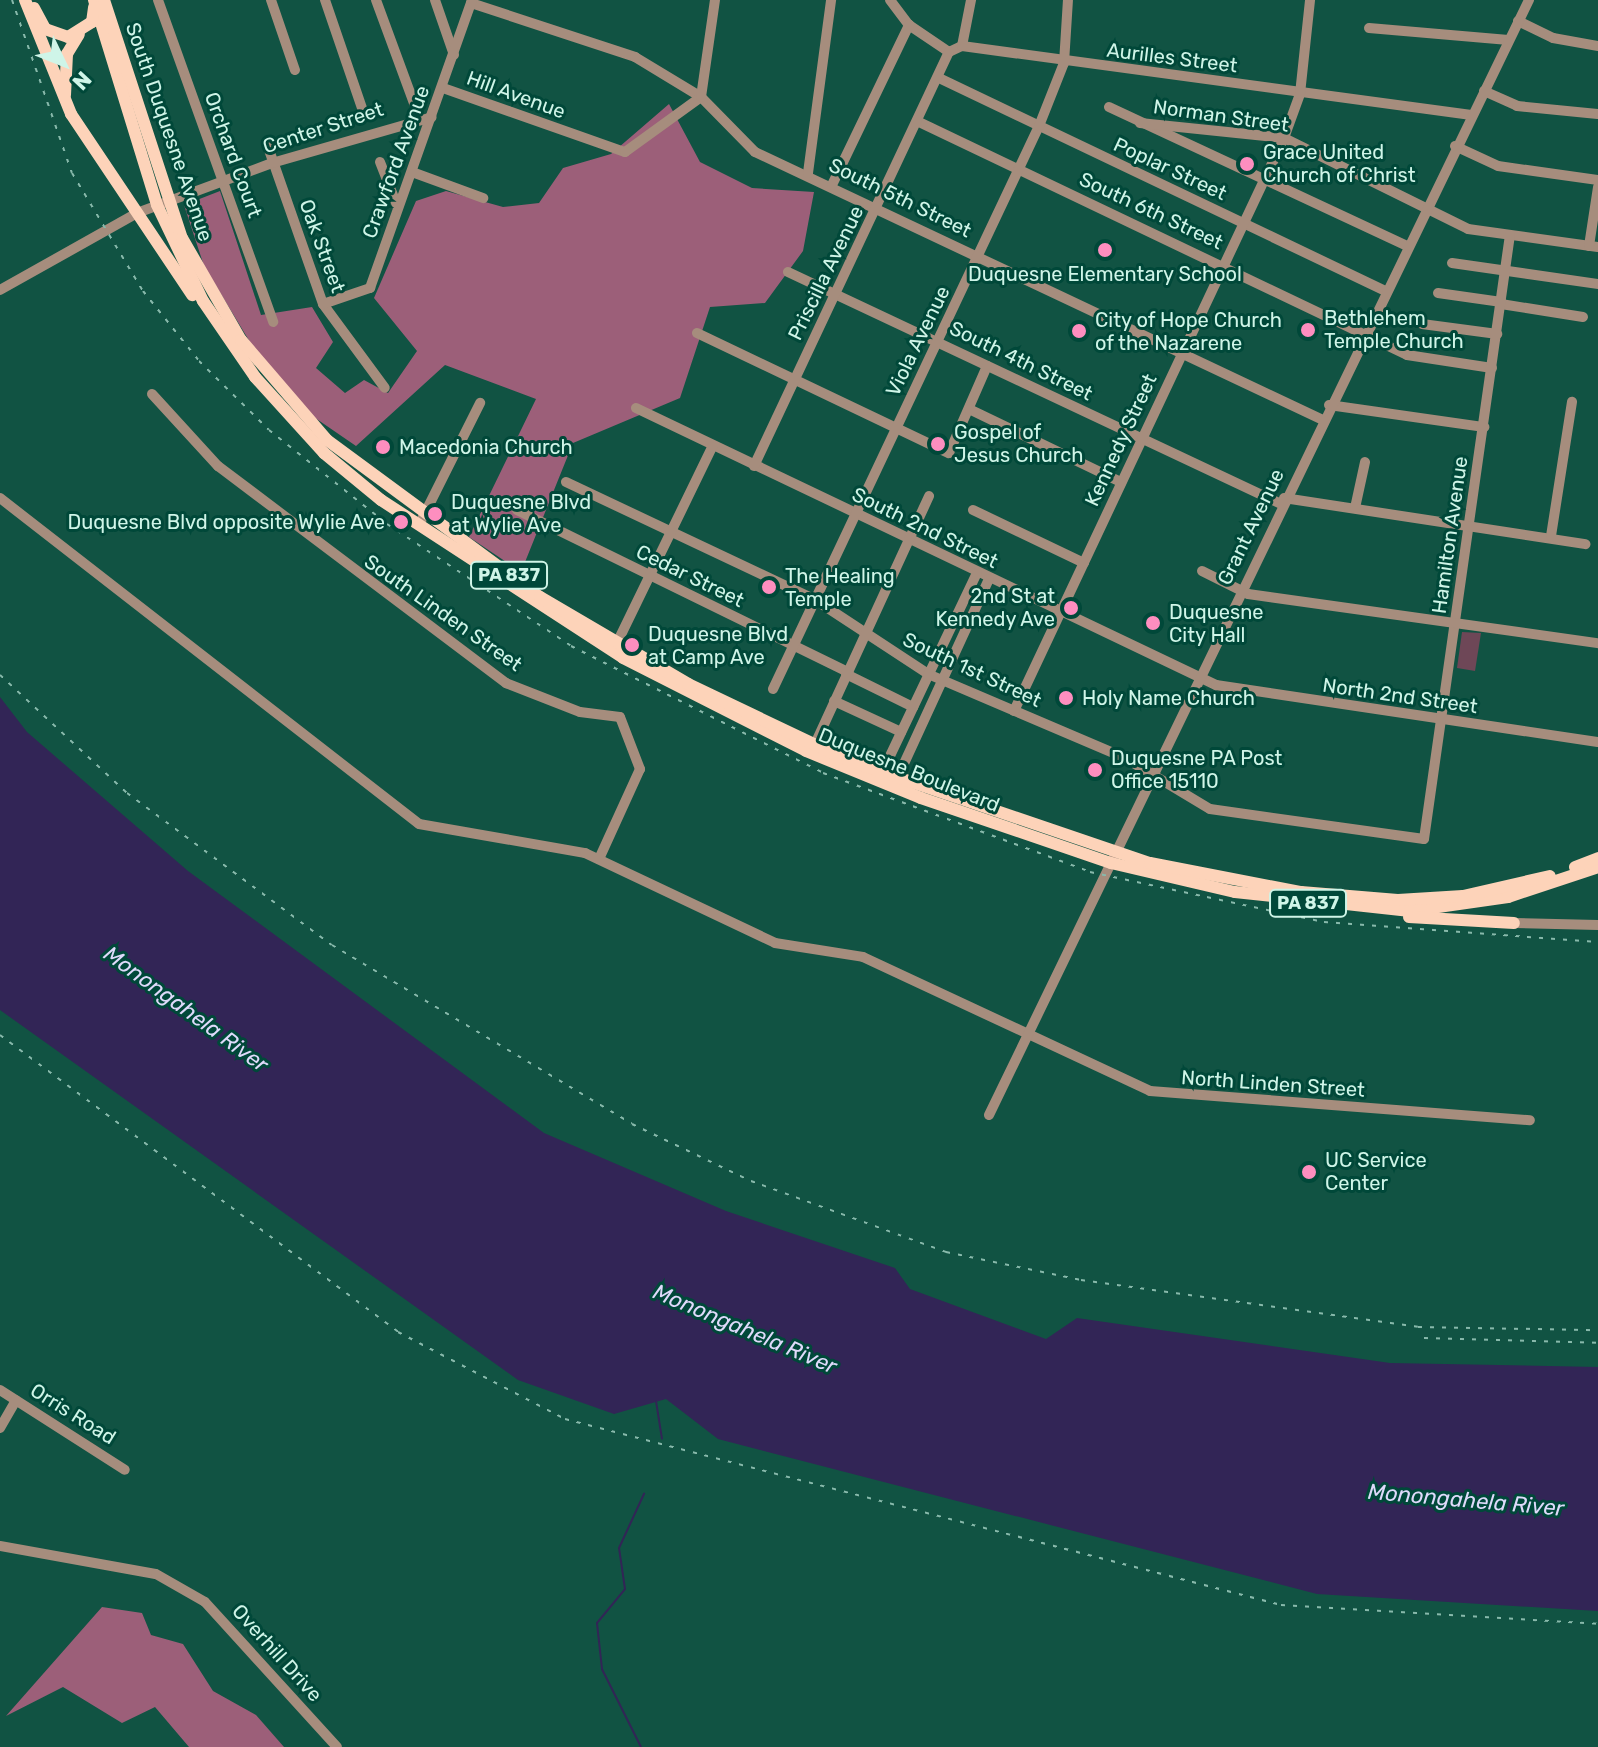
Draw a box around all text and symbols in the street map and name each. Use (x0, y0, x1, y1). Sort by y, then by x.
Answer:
street label: South Duquesne Avenue (120, 19, 218, 245)
north arrow (24, 24, 104, 104)
street label: Aurilles Street (1105, 38, 1239, 78)
text: N (67, 66, 97, 96)
street label: Hill Avenue (463, 66, 569, 124)
street label: Crawford Avenue (357, 82, 435, 242)
street label: Orchard Court (199, 89, 267, 221)
street label: Norman Street (1152, 95, 1290, 137)
street label: Center Street (259, 97, 387, 159)
street label: Poplar Street (1109, 132, 1231, 206)
place label: Grace United Church of Christ (1263, 140, 1416, 187)
street label: South 5th Street (825, 153, 975, 243)
marker: Grace United Church of Christ (1238, 155, 1256, 173)
street label: South 6th Street (1075, 167, 1227, 255)
street label: Oak Street (294, 196, 350, 296)
street label: Priscilla Avenue (783, 202, 869, 344)
marker: Duquesne Elementary School (1096, 241, 1114, 259)
place label: Duquesne Elementary School (968, 262, 1242, 286)
street label: Viola Avenue (881, 282, 955, 400)
place label: Bethlehem Temple Church (1324, 306, 1464, 353)
place label: City of Hope Church of the Nazarene (1095, 308, 1283, 355)
street label: South 4th Street (946, 316, 1096, 406)
marker: Bethlehem Temple Church (1299, 321, 1317, 339)
marker: City of Hope Church of the Nazarene (1070, 322, 1088, 340)
street label: Kennedy Street (1080, 370, 1162, 510)
place label: Gospel of Jesus Church (954, 420, 1083, 467)
place label: Macedonia Church (399, 435, 573, 459)
marker: Gospel of Jesus Church (929, 435, 947, 453)
marker: Macedonia Church (374, 438, 392, 456)
street label: Hamilton Avenue (1427, 455, 1473, 615)
street label: Grant Avenue (1212, 465, 1290, 589)
street label: South 2nd Street (848, 482, 1002, 574)
place label: Duquesne Blvd at Wylie Ave (451, 490, 591, 537)
marker: Duquesne Blvd at Wylie Ave (426, 505, 444, 523)
place label: Duquesne Blvd opposite Wylie Ave (67, 510, 385, 534)
marker: Duquesne Blvd opposite Wylie Ave (392, 513, 410, 531)
street label: Cedar Street (632, 539, 748, 613)
street label: South Linden Street (360, 550, 526, 676)
road number: PA 837 (469, 561, 549, 589)
place label: The Healing Temple (785, 564, 895, 611)
marker: The Healing Temple (760, 578, 778, 596)
place label: 2nd St at Kennedy Ave (934, 584, 1055, 631)
marker: 2nd St at Kennedy Ave (1062, 599, 1080, 617)
place label: Duquesne City Hall (1169, 600, 1263, 647)
marker: Duquesne City Hall (1144, 614, 1162, 632)
place label: Duquesne Blvd at Camp Ave (648, 622, 788, 669)
street label: South 1st Street (899, 627, 1045, 713)
marker: Duquesne Blvd at Camp Ave (623, 636, 641, 654)
street label: North 2nd Street (1321, 673, 1479, 719)
place label: Holy Name Church (1082, 686, 1256, 710)
marker: Holy Name Church (1057, 689, 1075, 707)
street label: Duquesne Boulevard (815, 723, 1003, 817)
place label: Duquesne PA Post Office 15110 (1111, 746, 1283, 793)
marker: Duquesne PA Post Office 15110 (1086, 761, 1104, 779)
road number: PA 837 (1268, 889, 1348, 917)
water label: Monongahela River (99, 940, 273, 1078)
street label: North Linden Street (1180, 1066, 1366, 1102)
place label: UC Service Center (1325, 1148, 1427, 1195)
marker: UC Service Center (1300, 1163, 1318, 1181)
water label: Monongahela River (649, 1278, 841, 1380)
street label: Orris Road (26, 1378, 120, 1450)
water label: Monongahela River (1367, 1478, 1565, 1522)
street label: Overhill Drive (227, 1599, 327, 1707)

